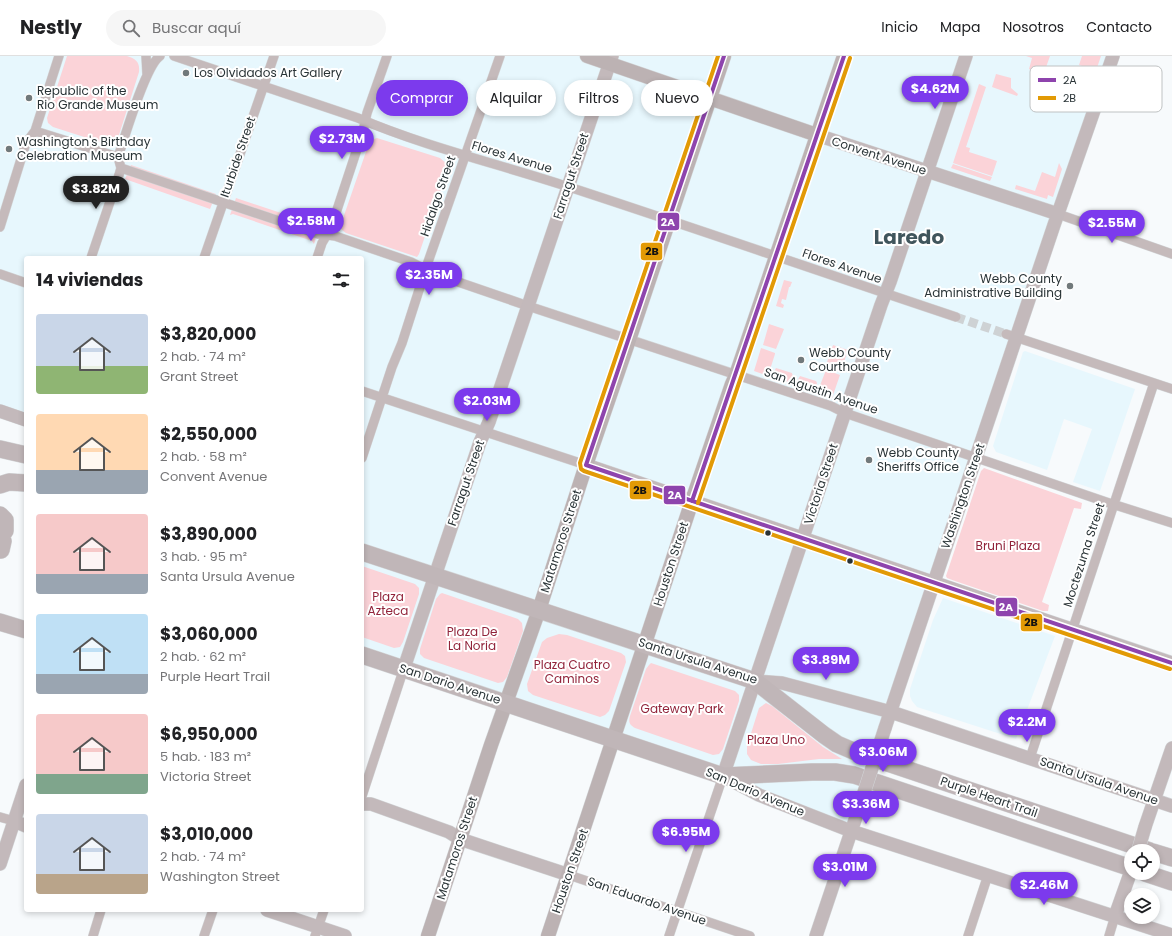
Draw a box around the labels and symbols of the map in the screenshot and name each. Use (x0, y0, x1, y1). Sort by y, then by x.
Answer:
place label: Los Olvidados Art Gallery (194, 64, 342, 81)
legend (1030, 66, 1162, 112)
marker: Los Olvidados Art Gallery (181, 68, 191, 78)
text: 2A (1063, 72, 1077, 88)
pin: $4.62M (902, 76, 968, 110)
place label: Republic of the Rio Grande Museum (37, 82, 158, 113)
text: 2B (1063, 90, 1076, 106)
marker: Republic of the Rio Grande Museum (24, 93, 34, 103)
street label: Iturbide Street (216, 114, 259, 200)
pin: $2.73M (309, 126, 375, 160)
street label: Farragut Street (549, 131, 592, 221)
street label: Convent Avenue (829, 132, 929, 179)
place label: Washington's Birthday Celebration Museum (17, 133, 151, 164)
street label: Flores Avenue (470, 136, 554, 177)
marker: Washington's Birthday Celebration Museum (4, 144, 14, 154)
street label: Hidalgo Street (416, 153, 459, 239)
pin: $3.82M (63, 176, 129, 210)
pin: $2.58M (278, 208, 344, 242)
pin: $2.55M (1079, 210, 1145, 244)
line badge: 2A (657, 212, 680, 231)
text: 2A (661, 214, 675, 230)
district label: Laredo (874, 223, 944, 251)
line badge: 2B (640, 242, 663, 261)
text: 2B (645, 243, 659, 259)
street label: Flores Avenue (800, 244, 884, 287)
pin: $2.35M (396, 262, 462, 296)
place label: Webb County Administrative Building (924, 270, 1062, 301)
marker: Webb County Administrative Building (1065, 281, 1075, 291)
place label: Webb County Courthouse (809, 344, 891, 375)
marker: Webb County Courthouse (796, 355, 806, 365)
street label: San Agustin Avenue (762, 363, 880, 418)
pin: $2.03M (454, 388, 520, 422)
street label: Farragut Street (443, 438, 488, 528)
street label: Victoria Street (799, 441, 842, 527)
street label: Washington Street (936, 441, 989, 551)
place label: Webb County Sheriffs Office (877, 444, 959, 475)
marker: Webb County Sheriffs Office (864, 455, 874, 465)
line badge: 2B (629, 480, 652, 500)
text: 2B (633, 482, 647, 498)
line badge: 2A (663, 485, 686, 505)
street label: Matamoros Street (536, 487, 585, 595)
text: 2A (668, 487, 682, 503)
street label: Moctezuma Street (1059, 500, 1108, 609)
street label: Houston Street (649, 519, 692, 608)
unlabelled marker (763, 528, 773, 538)
park label: Bruni Plaza (976, 537, 1040, 554)
unlabelled marker (845, 556, 855, 566)
park label: Plaza Azteca (368, 588, 408, 619)
line badge: 2A (995, 597, 1018, 617)
text: 2A (999, 599, 1013, 615)
line badge: 2B (1020, 613, 1043, 632)
text: 2B (1024, 614, 1038, 630)
park label: Plaza De La Noria (447, 623, 497, 654)
street label: Santa Ursula Avenue (636, 633, 760, 688)
pin: $3.89M (793, 647, 859, 681)
park label: Plaza Cuatro Caminos (534, 656, 611, 687)
street label: San Dario Avenue (397, 659, 503, 708)
park label: Gateway Park (641, 700, 724, 717)
pin: $2.2M (999, 709, 1055, 743)
park label: Plaza Uno (747, 731, 805, 748)
pin: $3.06M (850, 739, 916, 773)
street label: Santa Ursula Avenue (1038, 752, 1161, 809)
street label: San Dario Avenue (703, 763, 807, 820)
street label: Purple Heart Trail (938, 772, 1040, 821)
pin: $3.36M (833, 791, 899, 825)
street label: Matamoros Street (432, 794, 481, 902)
pin: $6.95M (653, 819, 719, 853)
street label: Houston Street (547, 826, 592, 915)
pin: $3.01M (812, 854, 878, 888)
street label: San Eduardo Avenue (585, 872, 709, 929)
pin: $2.46M (1011, 872, 1077, 906)

